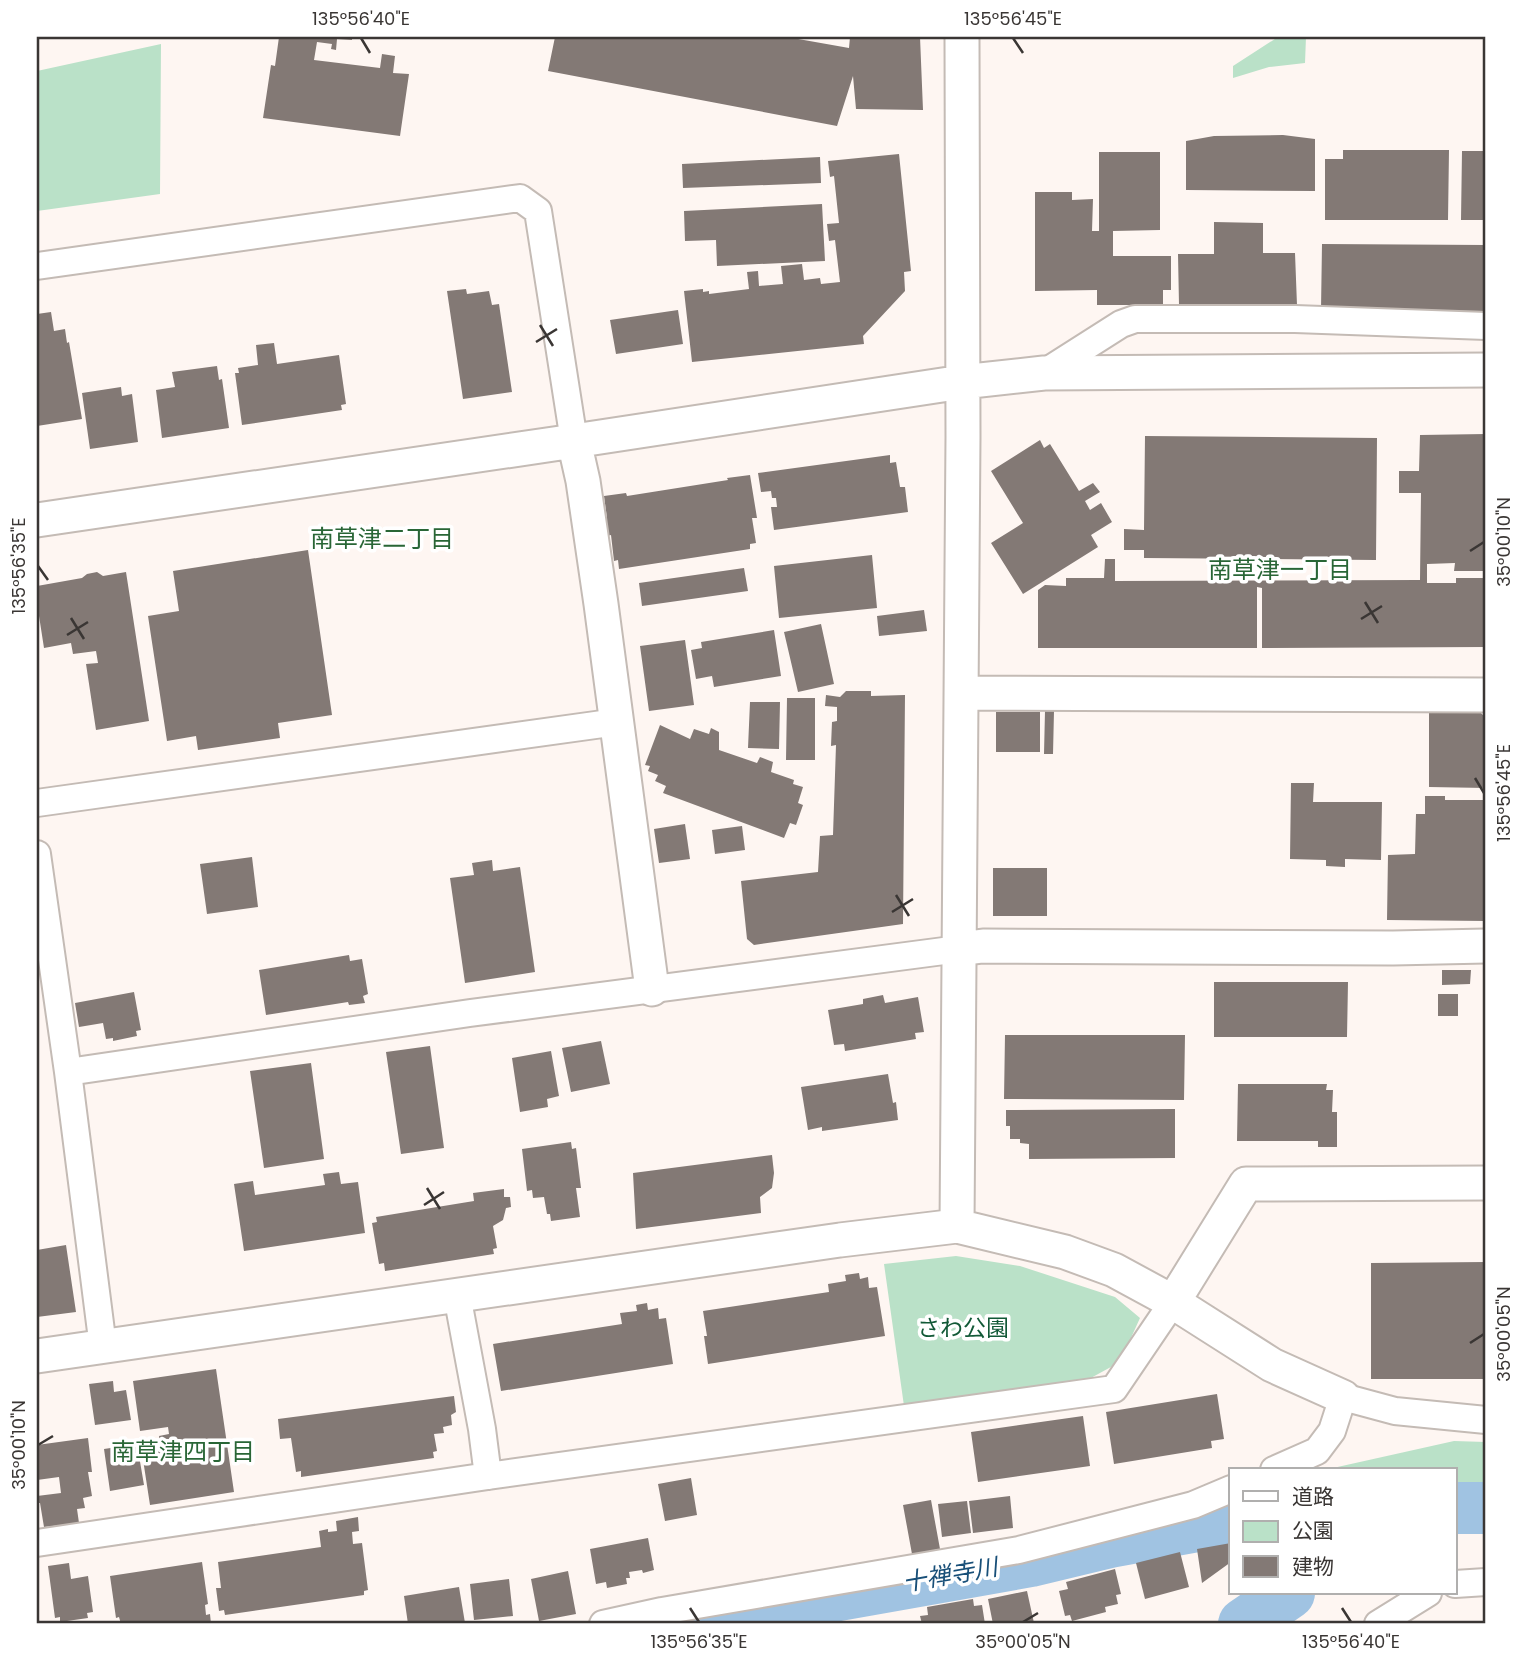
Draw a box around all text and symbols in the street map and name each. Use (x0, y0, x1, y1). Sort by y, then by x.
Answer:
text: 135°56'40"E (312, 6, 410, 31)
text: 135°56'45"E (964, 6, 1062, 31)
text: 35°00'10"N (1491, 497, 1516, 587)
text: 135°56'35"E (6, 517, 31, 615)
district label: 南草津二丁目 (310, 522, 454, 555)
district label: 南草津一丁目 (1208, 553, 1352, 586)
text: 135°56'45"E (1491, 744, 1516, 842)
text: 35°00'05"N (1491, 1286, 1516, 1382)
park label: さわ公園 (917, 1312, 1009, 1344)
text: 35°00'10"N (6, 1400, 31, 1490)
district label: 南草津四丁目 (111, 1435, 255, 1468)
legend (1229, 1468, 1456, 1594)
text: 道路 (1292, 1482, 1334, 1511)
text: 公園 (1292, 1516, 1334, 1545)
water label: 十禅寺川 (900, 1549, 1003, 1599)
text: 建物 (1292, 1552, 1334, 1581)
text: 135°56'35"E (650, 1629, 748, 1654)
text: 35°00'05"N (975, 1629, 1071, 1654)
text: 135°56'40"E (1302, 1629, 1400, 1654)

